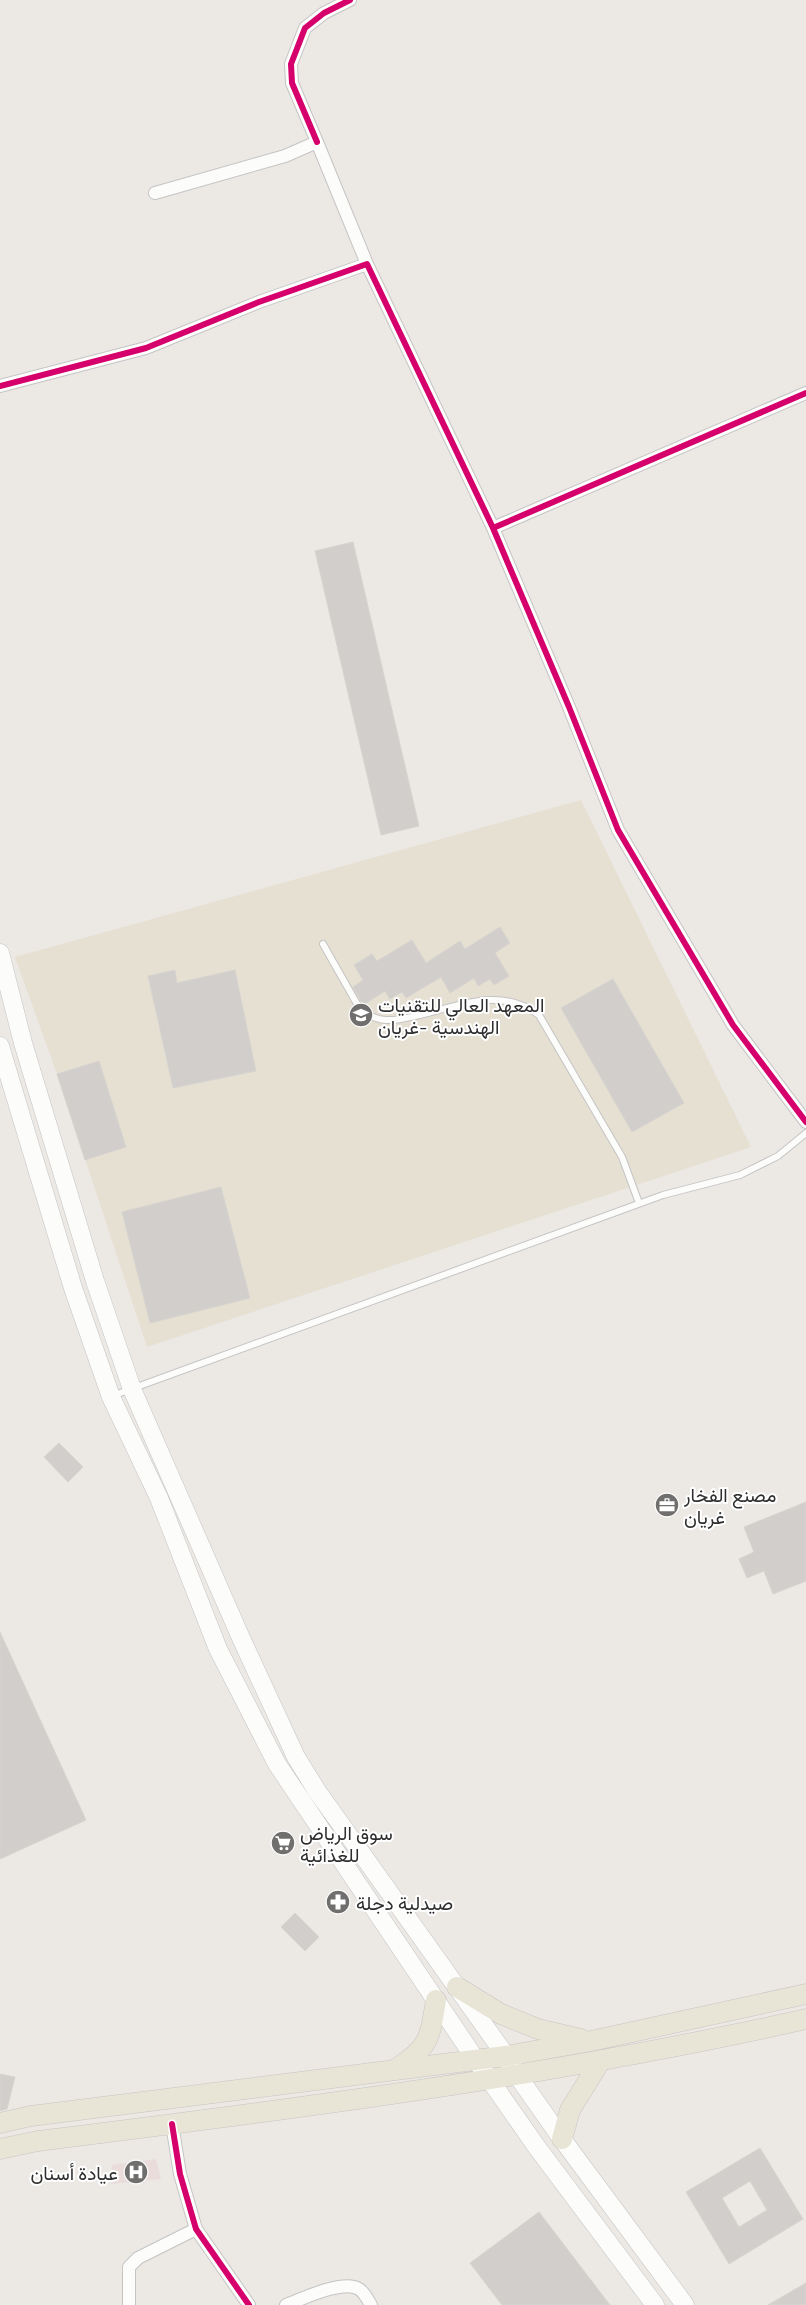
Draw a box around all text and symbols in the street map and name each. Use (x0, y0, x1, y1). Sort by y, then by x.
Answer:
place label: المعهد العالي للتقنيات الهندسية -غريان (378, 993, 544, 1039)
school or university icon: المعهد العالي للتقنيات الهندسية -غريان (348, 1002, 374, 1028)
place label: مصنع الفخار غريان (683, 1483, 776, 1529)
office icon: مصنع الفخار غريان (654, 1492, 680, 1518)
place label: سوق الرياض للغذائية (300, 1821, 393, 1867)
supermarket icon: سوق الرياض للغذائية (270, 1830, 296, 1856)
pharmacy icon: صيدلية دجلة (325, 1889, 351, 1915)
place label: صيدلية دجلة (356, 1891, 453, 1915)
hospital icon: عيادة أسنان (123, 2159, 149, 2185)
place label: عيادة أسنان (30, 2161, 118, 2185)

